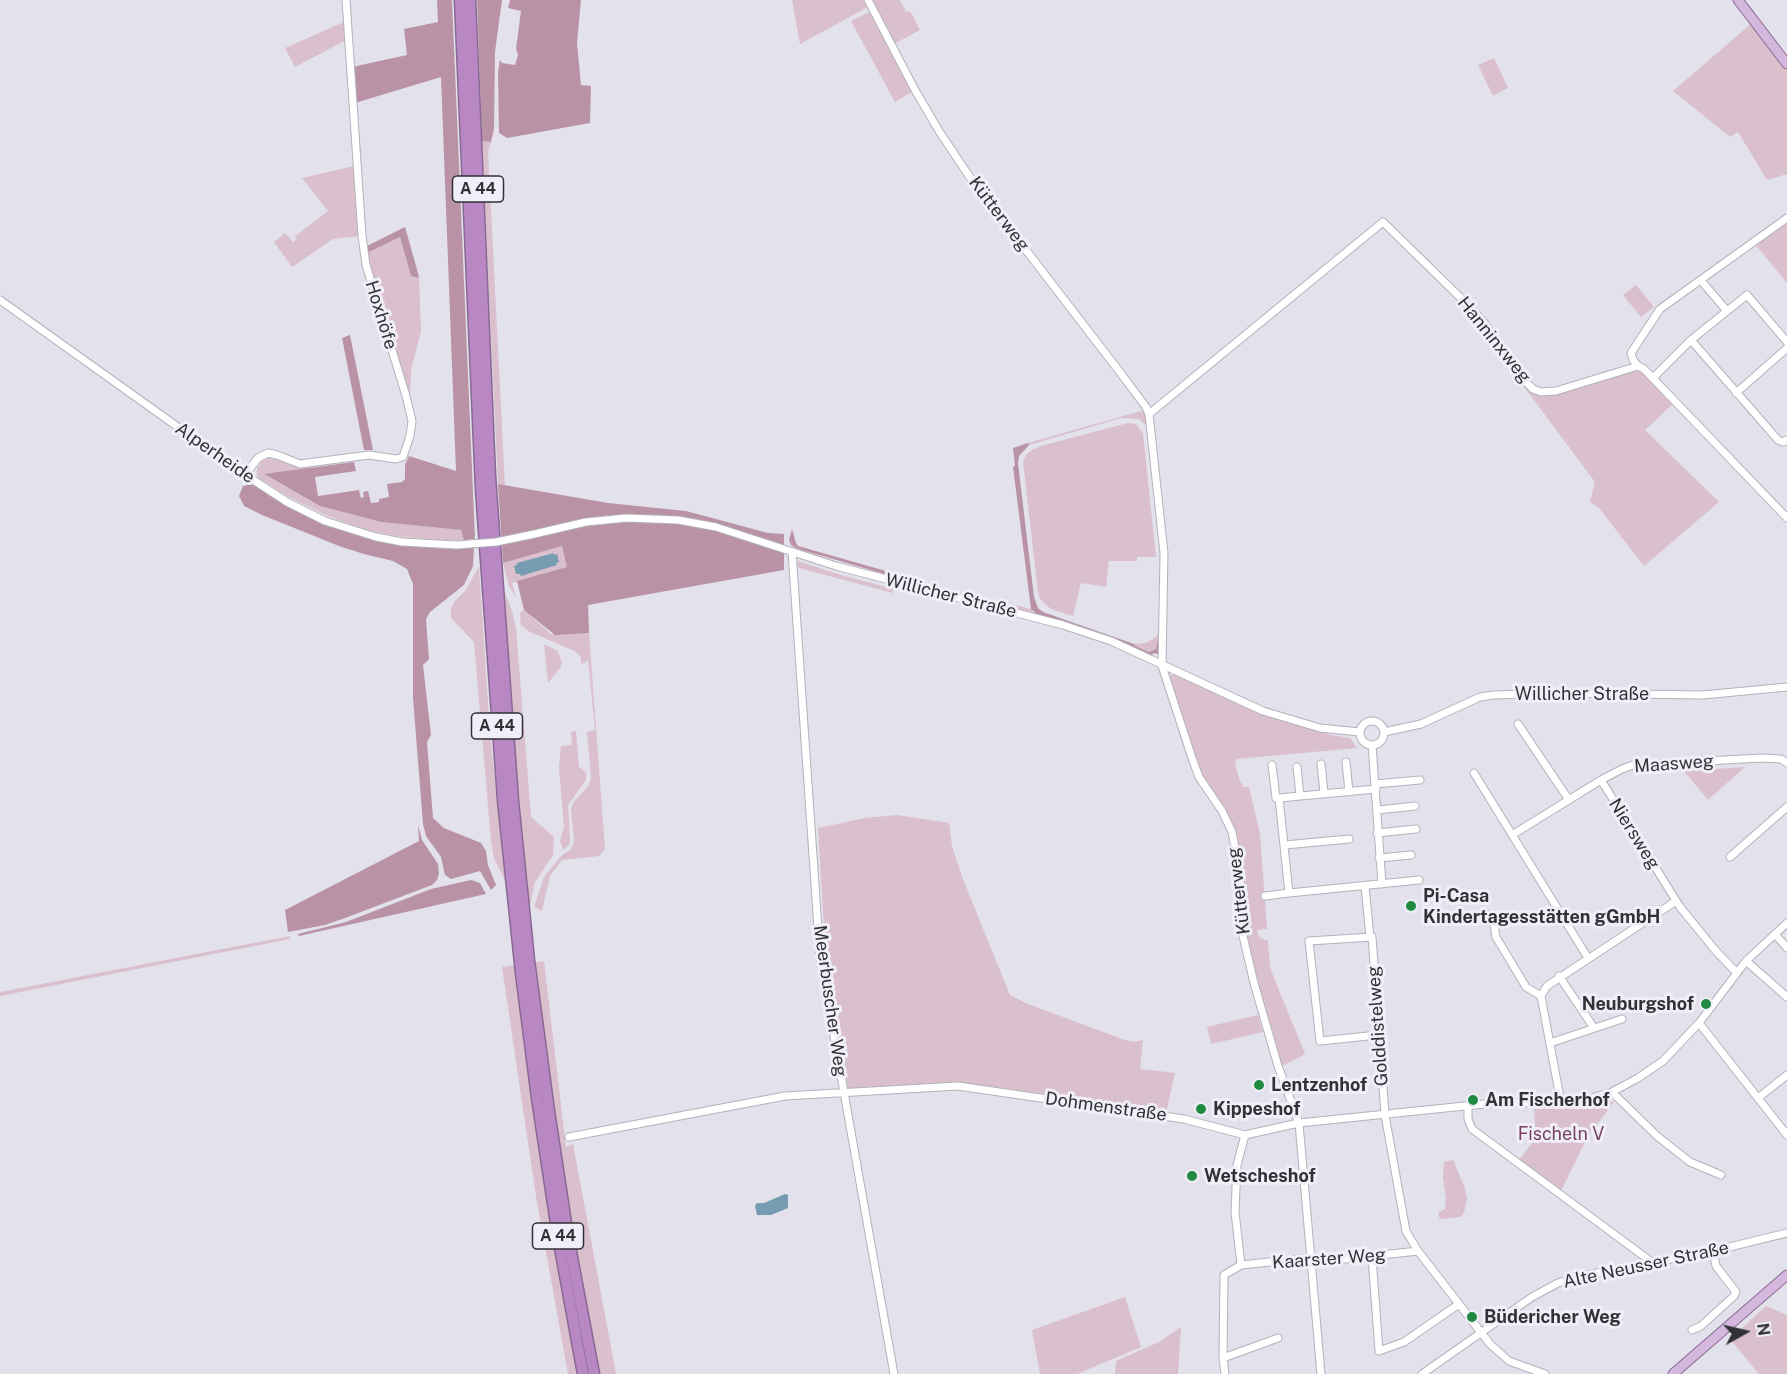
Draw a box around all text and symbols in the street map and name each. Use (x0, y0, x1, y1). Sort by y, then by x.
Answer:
street label: Kütterweg (964, 172, 1034, 256)
road number: A 44 (452, 176, 504, 202)
street label: Hoxhöfe (360, 278, 402, 352)
street label: Hanninxweg (1453, 293, 1535, 387)
street label: Alperheide (171, 418, 259, 488)
street label: Willicher Straße (883, 569, 1019, 623)
street label: Willicher Straße (1515, 683, 1649, 705)
road number: A 44 (472, 713, 522, 739)
street label: Maasweg (1633, 750, 1715, 778)
street label: Niersweg (1604, 795, 1664, 873)
street label: Kütterweg (1223, 846, 1255, 936)
place label: Pi-Casa Kindertagesstätten gGmbH (1423, 885, 1660, 928)
marker: Pi-Casa Kindertagesstätten gGmbH (1404, 899, 1418, 913)
street label: Meerbuscher Weg (809, 924, 851, 1078)
street label: Golddistelweg (1363, 965, 1393, 1087)
place label: Neuburgshof (1582, 993, 1694, 1015)
marker: Neuburgshof (1699, 997, 1713, 1011)
place label: Lentzenhof (1271, 1074, 1367, 1096)
marker: Lentzenhof (1252, 1078, 1266, 1092)
street label: Dohmenstraße (1044, 1088, 1168, 1126)
place label: Am Fischerhof (1485, 1089, 1610, 1111)
marker: Am Fischerhof (1466, 1093, 1480, 1107)
place label: Kippeshof (1213, 1098, 1300, 1120)
marker: Kippeshof (1194, 1102, 1208, 1116)
park label: Fischeln V (1518, 1123, 1604, 1145)
place label: Wetscheshof (1204, 1165, 1316, 1187)
marker: Wetscheshof (1185, 1169, 1199, 1183)
road number: A 44 (532, 1223, 584, 1249)
street label: Alte Neusser Straße (1561, 1237, 1731, 1293)
street label: Kaarster Weg (1271, 1244, 1387, 1274)
north arrow (1715, 1302, 1775, 1362)
place label: Büdericher Weg (1484, 1306, 1621, 1328)
marker: Büdericher Weg (1465, 1310, 1479, 1324)
text: N (1753, 1322, 1774, 1337)

